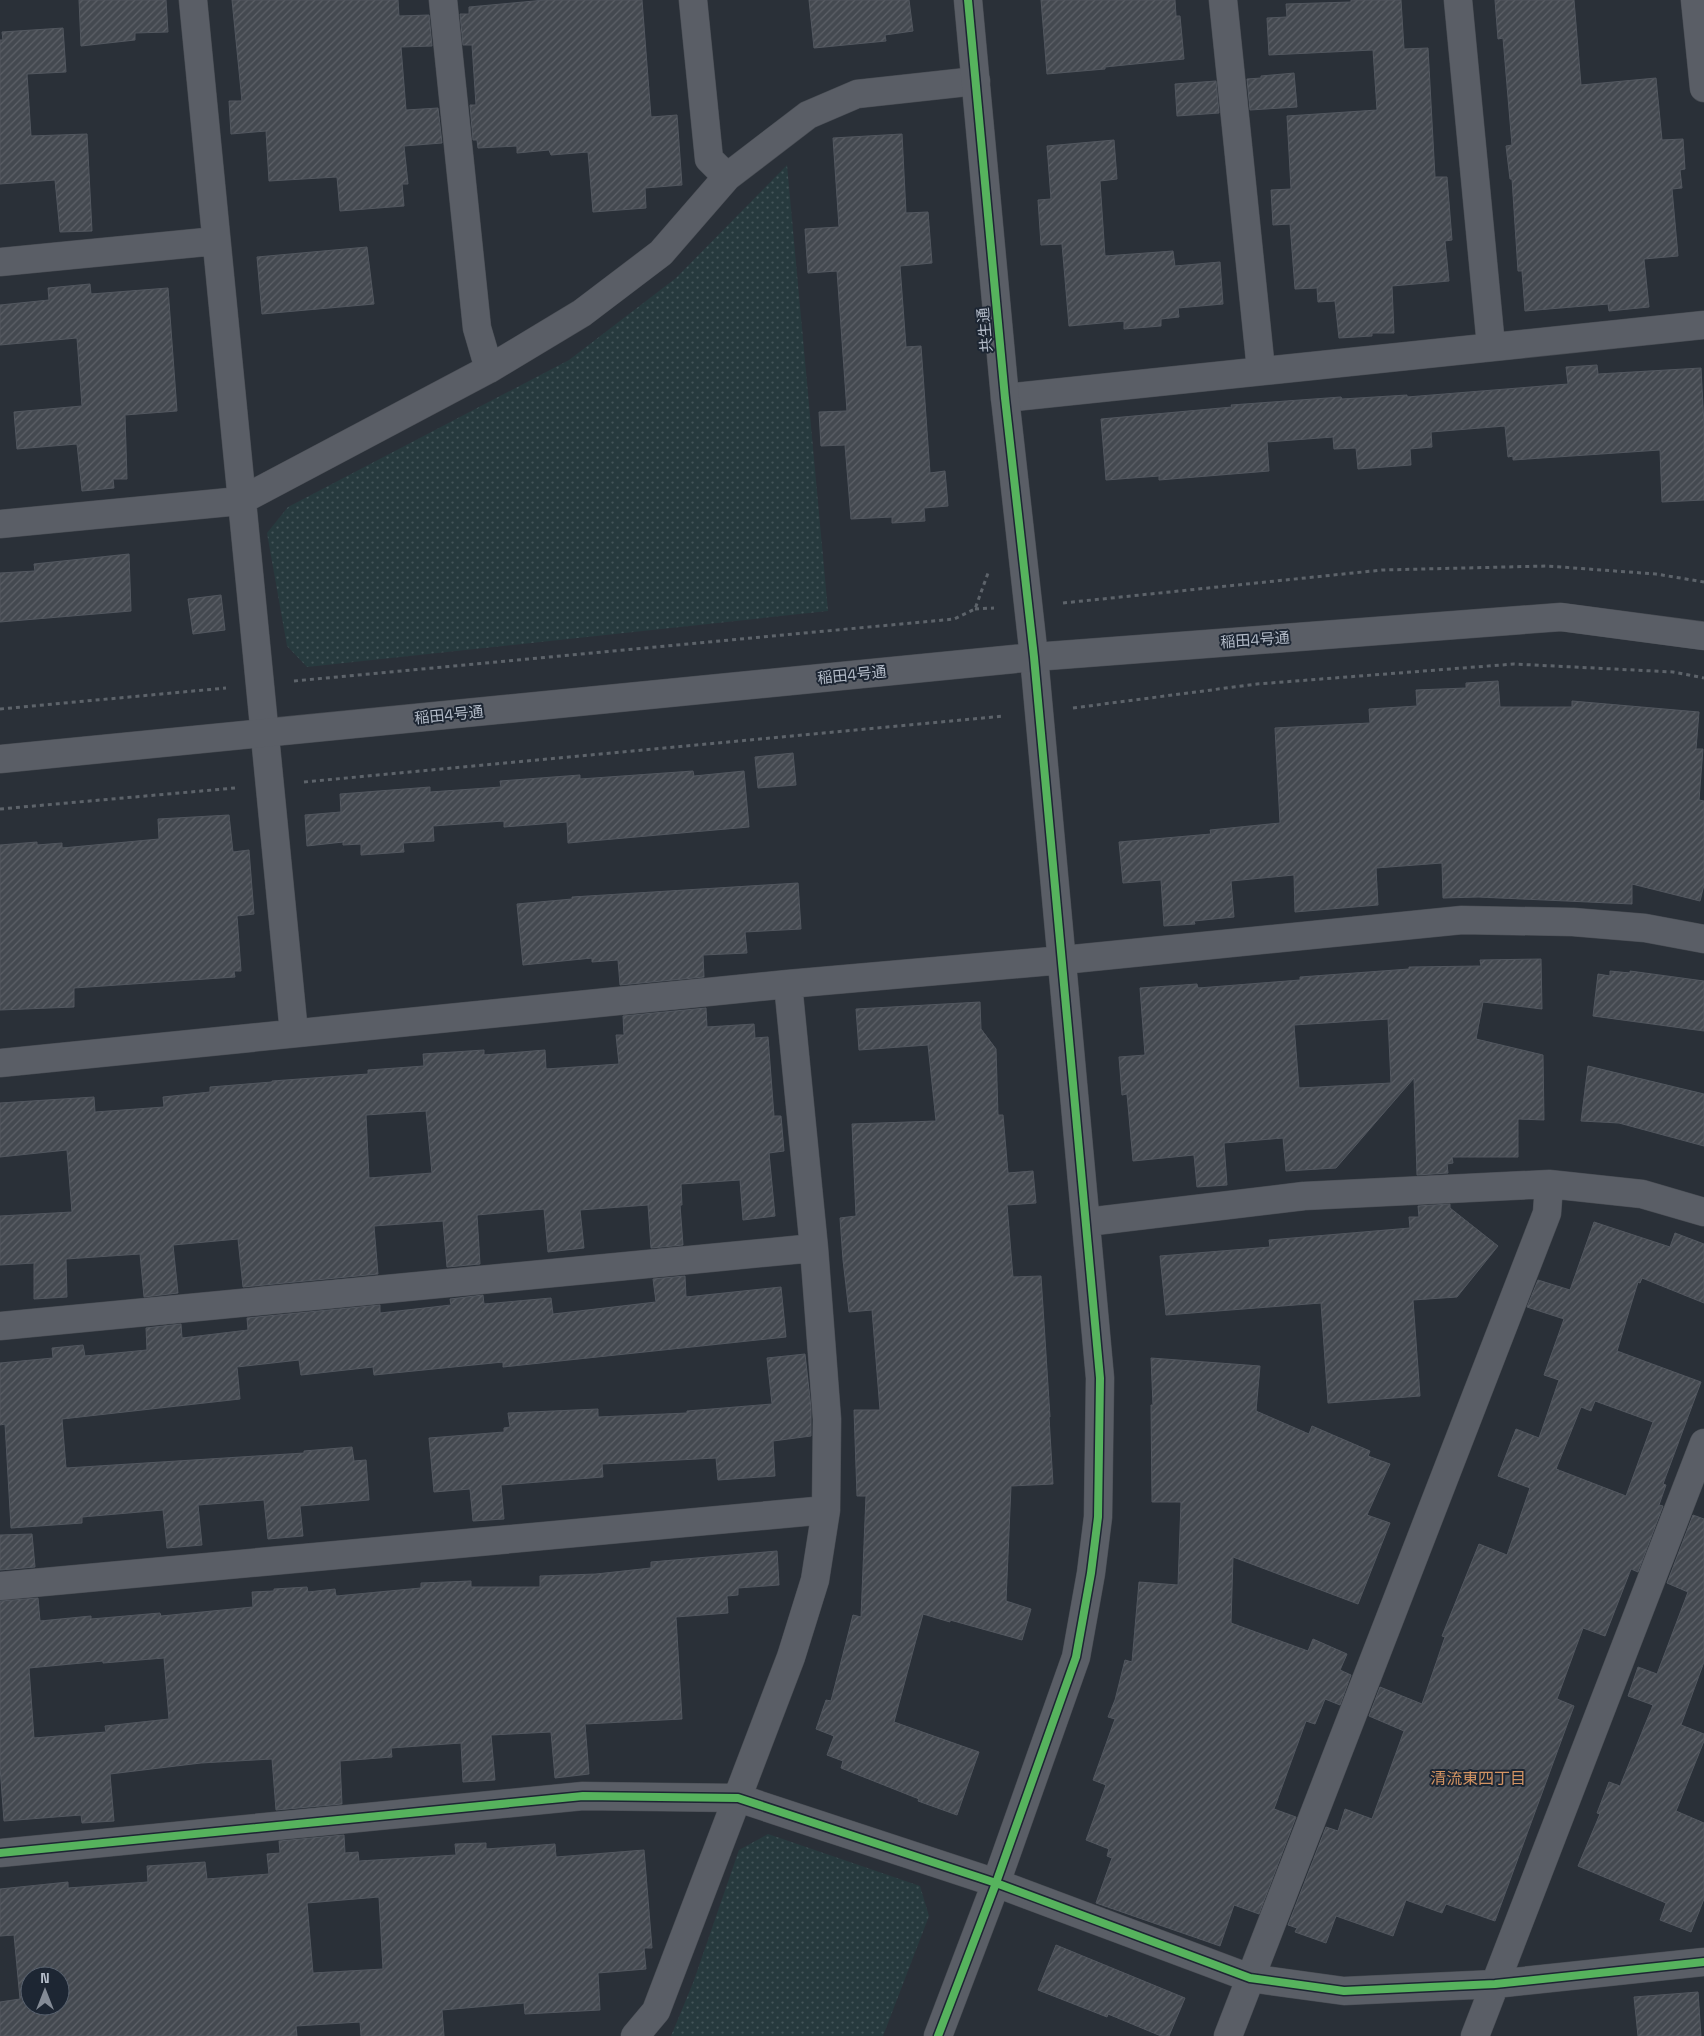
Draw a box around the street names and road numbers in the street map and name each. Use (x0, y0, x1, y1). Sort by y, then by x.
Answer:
street label: 共生通 (973, 307, 996, 353)
street label: 稲田4号通 (1220, 628, 1290, 651)
street label: 稲田4号通 (816, 661, 887, 688)
street label: 稲田4号通 (413, 701, 484, 728)

